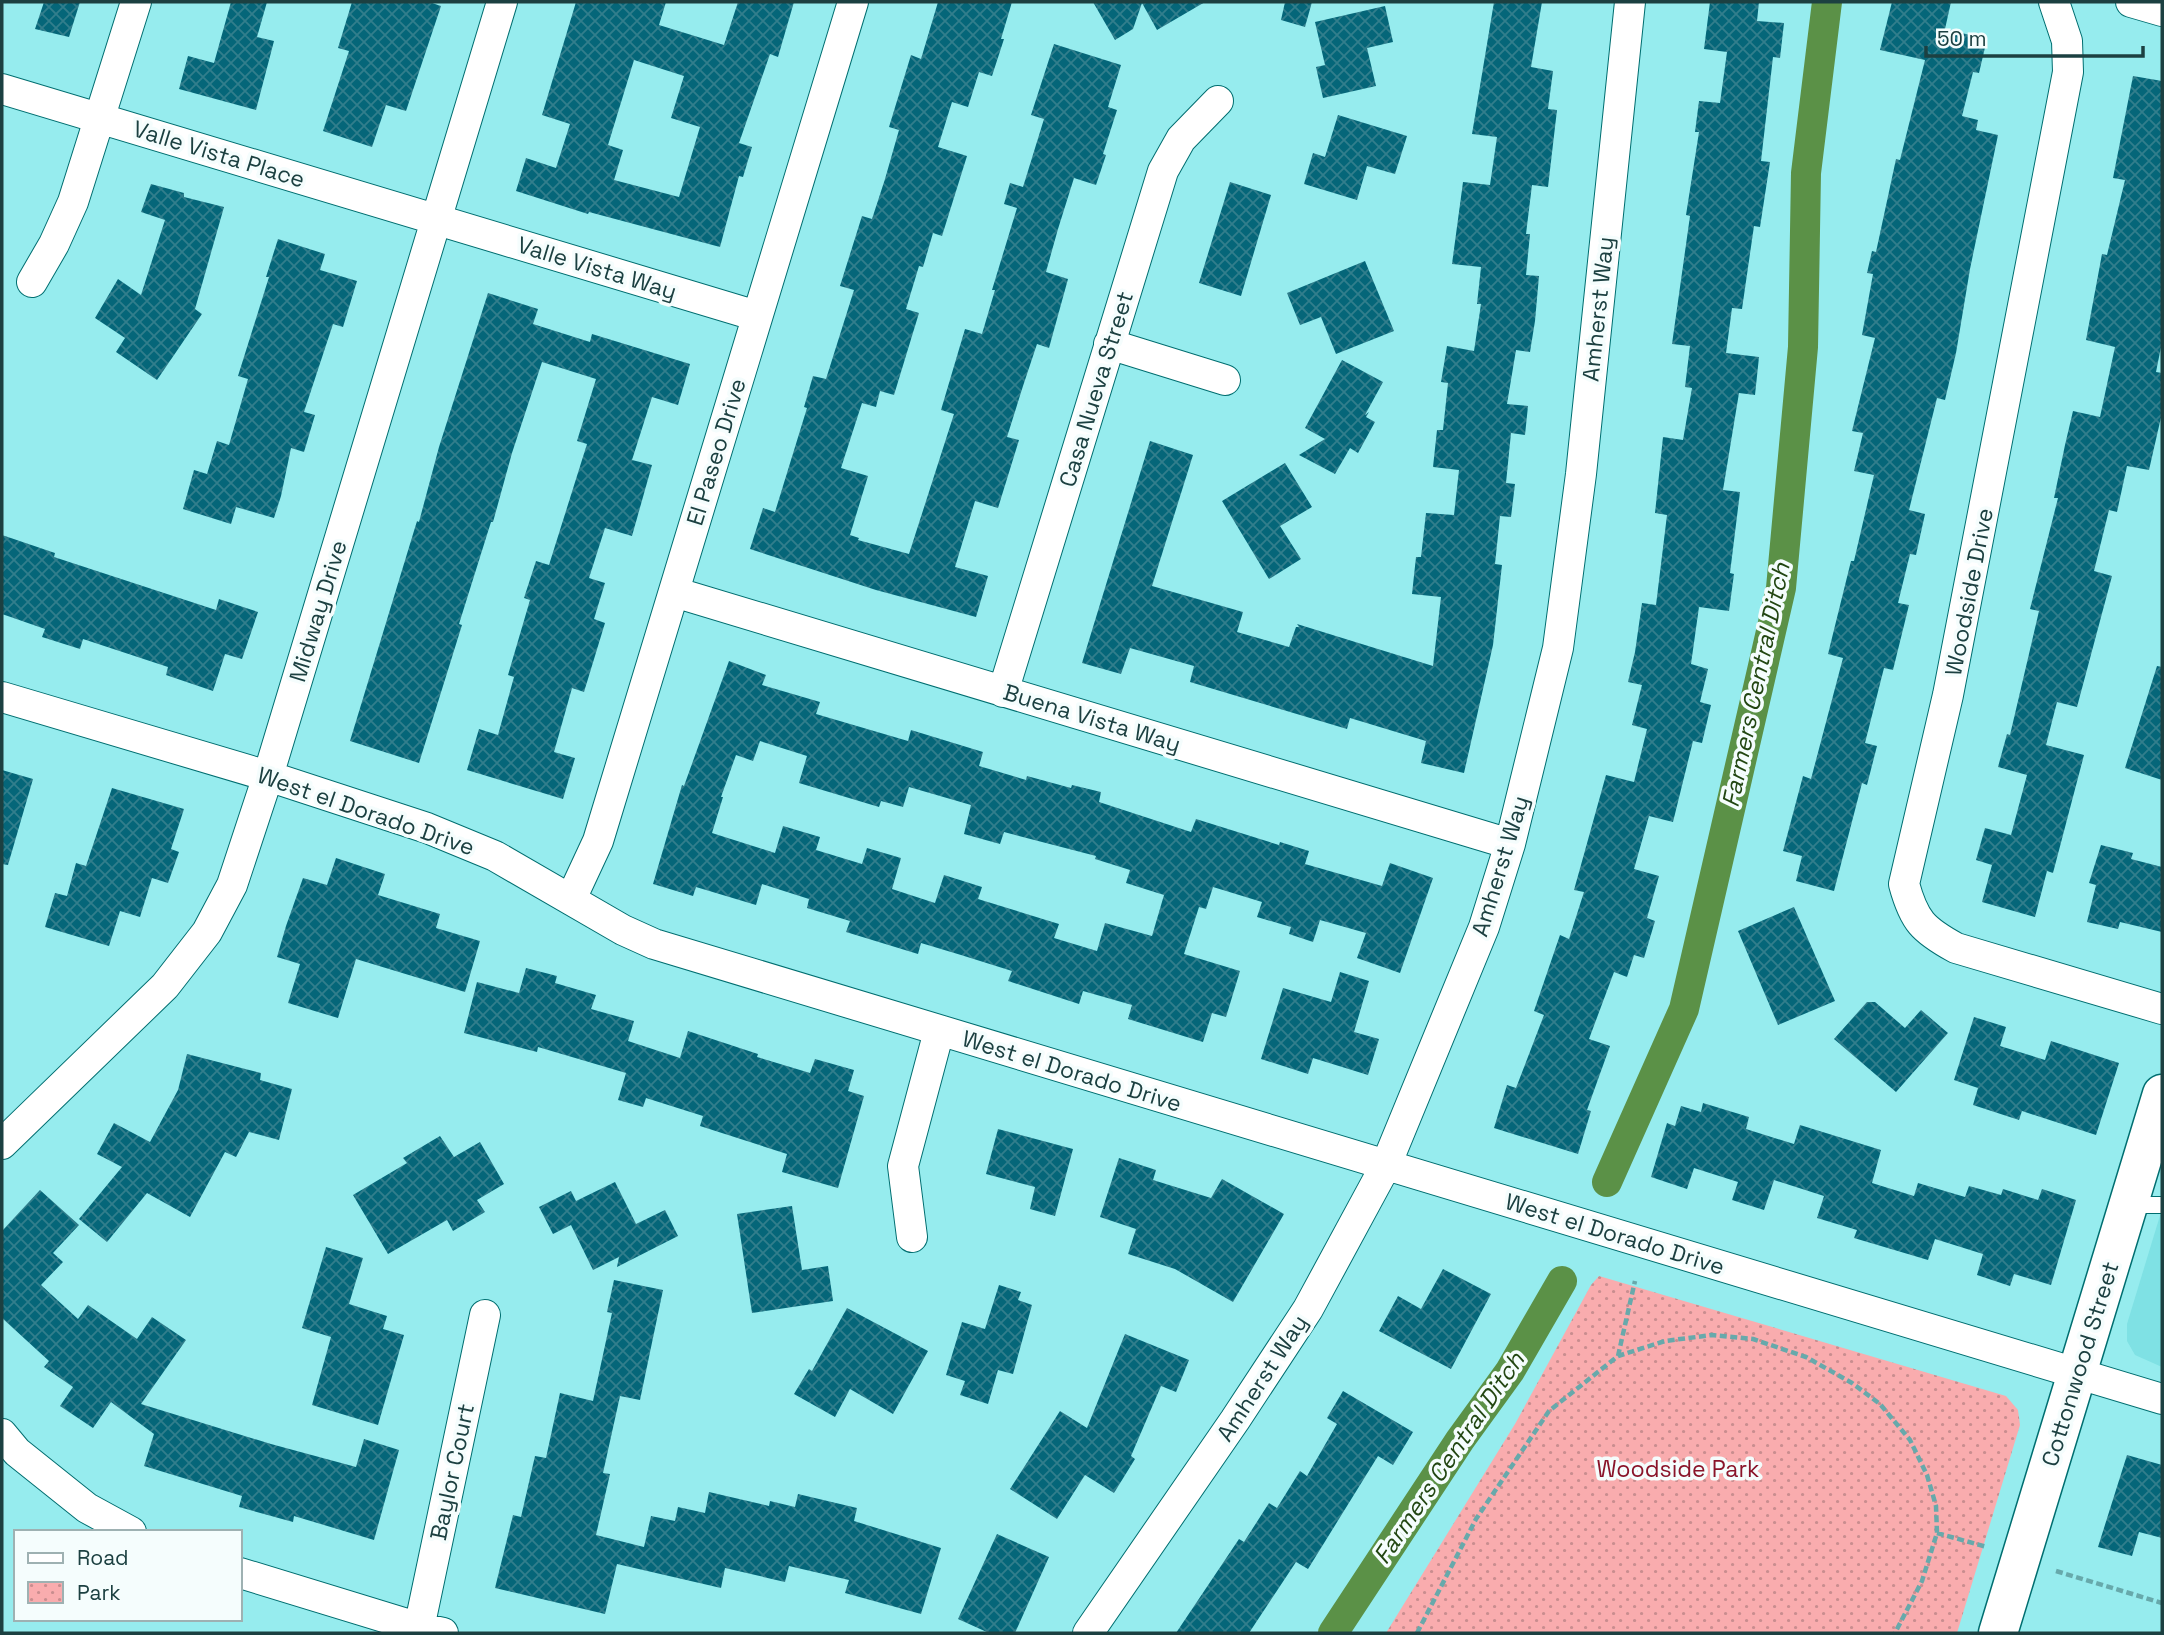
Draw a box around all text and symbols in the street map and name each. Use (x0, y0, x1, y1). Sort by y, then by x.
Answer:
scale bar (1926, 14, 2143, 58)
text: 50 m (1937, 25, 1987, 52)
street label: Valle Vista Place (129, 114, 309, 194)
street label: Valle Vista Way (514, 229, 680, 307)
street label: Amherst Way (1575, 235, 1621, 383)
street label: Casa Nueva Street (1052, 288, 1140, 490)
street label: El Paseo Drive (679, 375, 753, 529)
street label: Woodside Drive (1938, 506, 2000, 678)
street label: Midway Drive (282, 537, 354, 685)
water label: Farmers Central Ditch (1714, 559, 1797, 810)
street label: Buena Vista Way (1000, 677, 1184, 759)
street label: West el Dorado Drive (253, 760, 479, 862)
street label: Amherst Way (1464, 792, 1536, 940)
street label: West el Dorado Drive (959, 1023, 1185, 1119)
street label: West el Dorado Drive (1502, 1186, 1728, 1282)
street label: Cottonwood Street (2035, 1258, 2125, 1470)
street label: Amherst Way (1210, 1309, 1314, 1447)
water label: Farmers Central Ditch (1366, 1345, 1532, 1570)
street label: Baylor Court (423, 1401, 481, 1543)
park label: Woodside Park (1597, 1454, 1759, 1484)
legend (14, 1530, 242, 1621)
text: Road (77, 1544, 129, 1571)
text: Park (77, 1579, 121, 1606)

